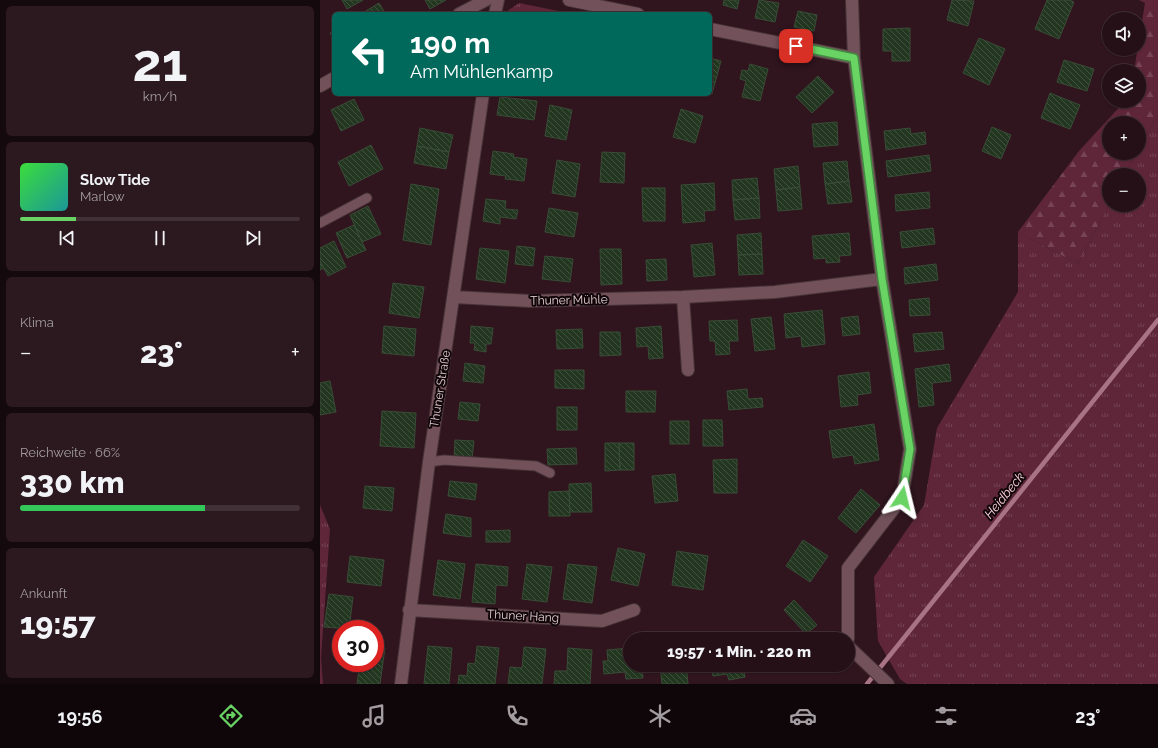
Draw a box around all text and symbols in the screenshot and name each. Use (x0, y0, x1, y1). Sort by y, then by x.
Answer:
map controls (1102, 12, 1146, 212)
button: sound (1102, 12, 1146, 56)
text: 190 m (410, 27, 490, 60)
icon: left (344, 28, 396, 80)
pin (779, 29, 813, 63)
text: 21 (132, 32, 188, 93)
icon: arrive (785, 35, 807, 57)
text: Am Mühlenkamp (410, 61, 553, 82)
button: layers (1102, 64, 1146, 108)
text: km/h (143, 89, 177, 104)
button: + (1102, 116, 1146, 160)
button: − (1102, 168, 1146, 212)
text: Slow Tide (80, 171, 150, 189)
text: Marlow (80, 189, 125, 204)
icon: previous (56, 227, 78, 249)
icon: pause (149, 227, 171, 249)
icon: next (242, 227, 264, 249)
street label: Thuner Mühle (530, 292, 608, 308)
text: Klima (20, 315, 54, 330)
text: 23° (140, 335, 183, 370)
text: − (20, 339, 32, 365)
text: + (291, 339, 300, 365)
street label: Thuner Straße (427, 349, 453, 429)
text: Reichweite · 66% (20, 445, 120, 460)
text: 330 km (20, 465, 125, 500)
water label: Heidbeck (981, 469, 1028, 521)
position arrow (881, 477, 923, 519)
text: Ankunft (20, 586, 67, 601)
text: 19:57 (20, 606, 95, 641)
street label: Thuner Hang (487, 607, 559, 625)
speed limit sign: 30 (332, 620, 384, 672)
text: 19:57 · 1 Min. · 220 m (667, 643, 811, 661)
icon: directions (217, 702, 245, 730)
icon: music (360, 702, 388, 730)
icon: phone (503, 702, 531, 730)
icon: climate (646, 702, 674, 730)
icon: car (789, 702, 817, 730)
icon: filters (932, 702, 960, 730)
text: 19:56 (58, 706, 102, 727)
text: 23° (1075, 706, 1100, 727)

